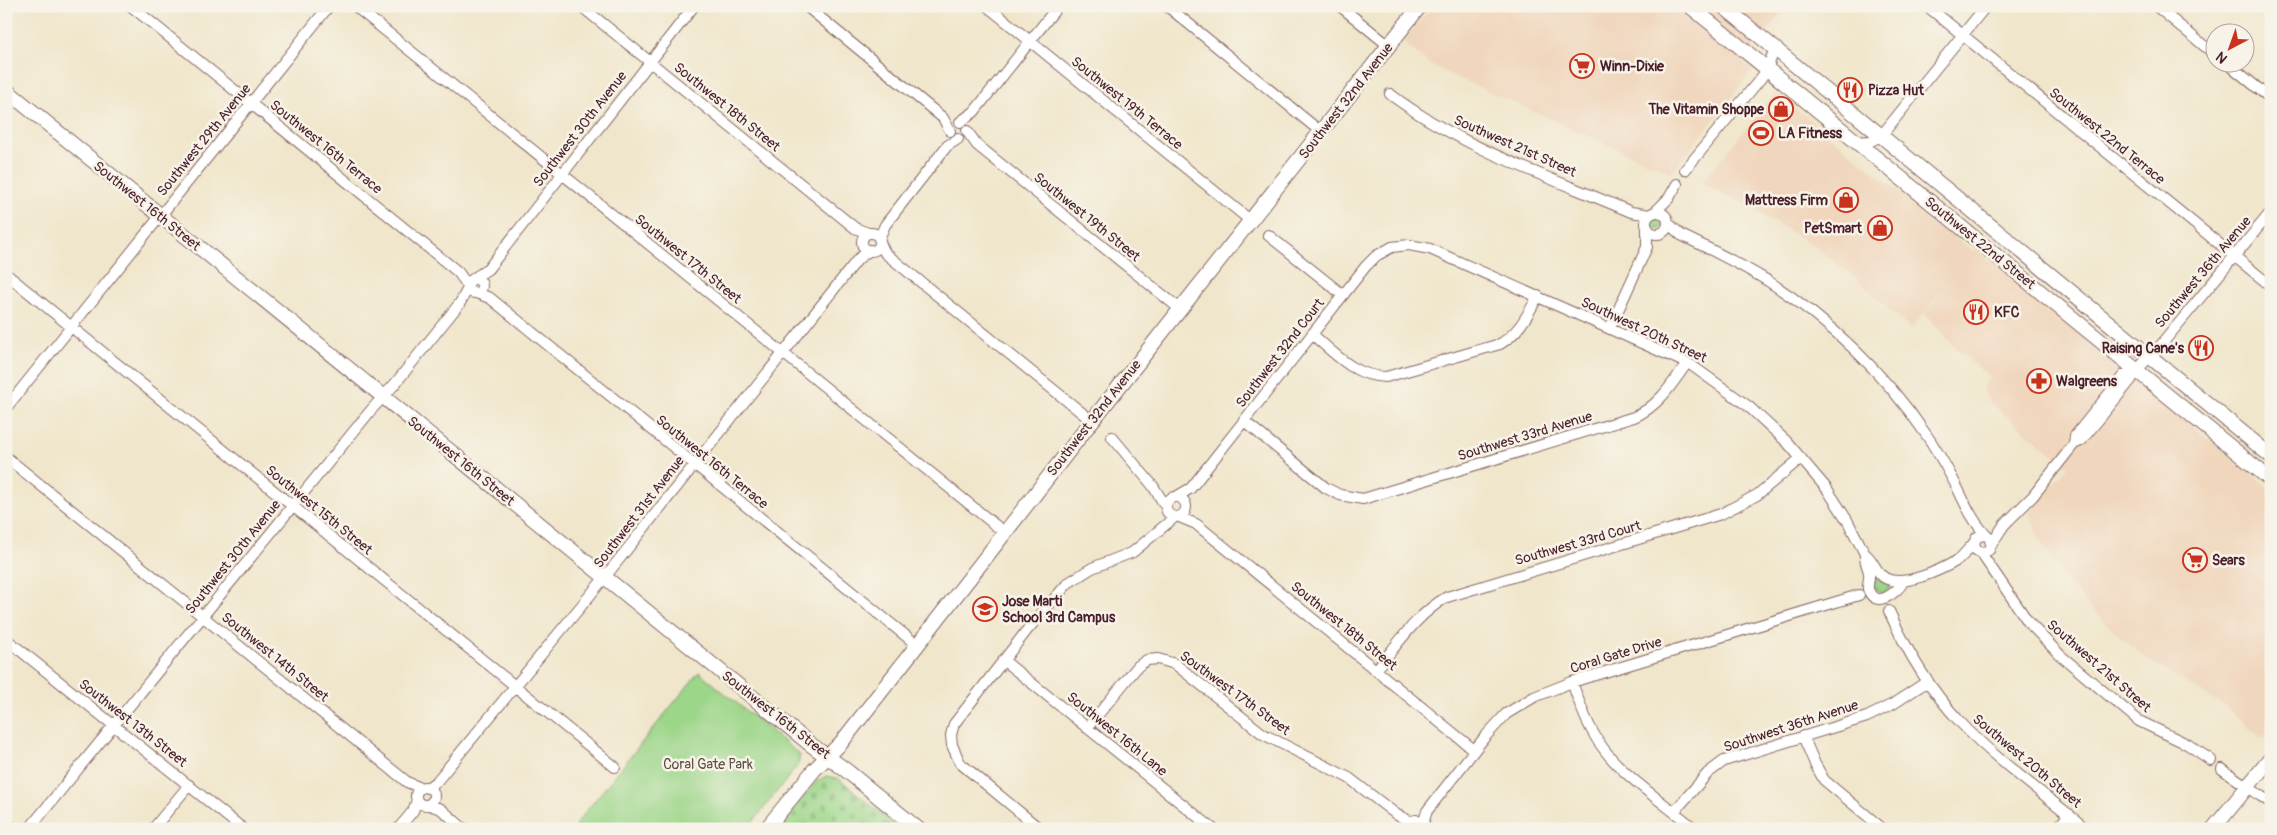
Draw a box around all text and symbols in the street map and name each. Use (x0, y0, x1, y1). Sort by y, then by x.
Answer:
north arrow (2204, 22, 2254, 72)
street label: Southwest 32nd Avenue (1295, 39, 1397, 162)
text: N (2213, 48, 2231, 67)
street label: Southwest 19th Terrace (1068, 53, 1186, 153)
supermarket icon: Winn-Dixie (1569, 53, 1595, 79)
place label: Winn-Dixie (1600, 58, 1665, 75)
street label: Southwest 18th Street (670, 59, 784, 155)
street label: Southwest 30th Avenue (530, 68, 630, 190)
restaurant icon: Pizza Hut (1837, 77, 1863, 103)
street label: Southwest 29th Avenue (153, 80, 255, 200)
place label: Pizza Hut (1868, 82, 1924, 99)
street label: Southwest 22nd Terrace (2046, 84, 2168, 188)
shop icon: The Vitamin Shoppe (1768, 96, 1794, 122)
street label: Southwest 16th Terrace (266, 97, 386, 198)
place label: The Vitamin Shoppe (1647, 101, 1765, 118)
street label: Southwest 21st Street (1451, 111, 1579, 181)
sports icon: LA Fitness (1748, 120, 1774, 146)
place label: LA Fitness (1778, 125, 1843, 142)
street label: Southwest 16th Street (90, 158, 204, 255)
street label: Southwest 19th Street (1030, 169, 1144, 265)
shop icon: Mattress Firm (1833, 187, 1859, 213)
place label: Mattress Firm (1745, 192, 1829, 209)
street label: Southwest 22nd Street (1921, 193, 2039, 293)
street label: Southwest 17th Street (631, 211, 745, 307)
street label: Southwest 36th Avenue (2151, 213, 2255, 331)
shop icon: PetSmart (1867, 215, 1893, 241)
place label: PetSmart (1804, 220, 1862, 237)
street label: Southwest 20th Street (1578, 293, 1710, 367)
street label: Southwest 32nd Court (1232, 295, 1328, 411)
restaurant icon: KFC (1963, 299, 1989, 325)
place label: KFC (1994, 304, 2020, 321)
restaurant icon: Raising Cane's (2188, 335, 2214, 361)
place label: Raising Cane's (2102, 340, 2185, 357)
street label: Southwest 32nd Avenue (1043, 356, 1145, 479)
pharmacy icon: Walgreens (2026, 368, 2052, 394)
place label: Walgreens (2056, 373, 2118, 390)
street label: Southwest 33rd Avenue (1456, 407, 1594, 465)
street label: Southwest 16th Terrace (652, 412, 772, 513)
street label: Southwest 16th Street (404, 413, 518, 510)
street label: Southwest 31st Avenue (590, 453, 688, 571)
street label: Southwest 15th Street (262, 462, 376, 559)
street label: Southwest 30th Avenue (182, 496, 284, 617)
street label: Southwest 33rd Court (1513, 517, 1643, 569)
supermarket icon: Sears (2182, 547, 2208, 573)
place label: Sears (2212, 552, 2246, 569)
street label: Southwest 18th Street (1287, 578, 1401, 674)
place label: Jose Marti School 3rd Campus (1002, 593, 1116, 626)
school or university icon: Jose Marti School 3rd Campus (972, 596, 998, 622)
street label: Southwest 14th Street (218, 609, 332, 706)
street label: Southwest 21st Street (2043, 616, 2155, 716)
street label: Coral Gate Drive (1568, 633, 1664, 677)
street label: Southwest 17th Street (1176, 647, 1294, 739)
street label: Southwest 16th Street (718, 667, 834, 763)
street label: Southwest 13th Street (75, 675, 191, 771)
street label: Southwest 16th Lane (1064, 688, 1171, 780)
street label: Southwest 36th Avenue (1722, 696, 1861, 756)
street label: Southwest 20th Street (1969, 711, 2085, 812)
park label: Coral Gate Park (663, 756, 753, 773)

